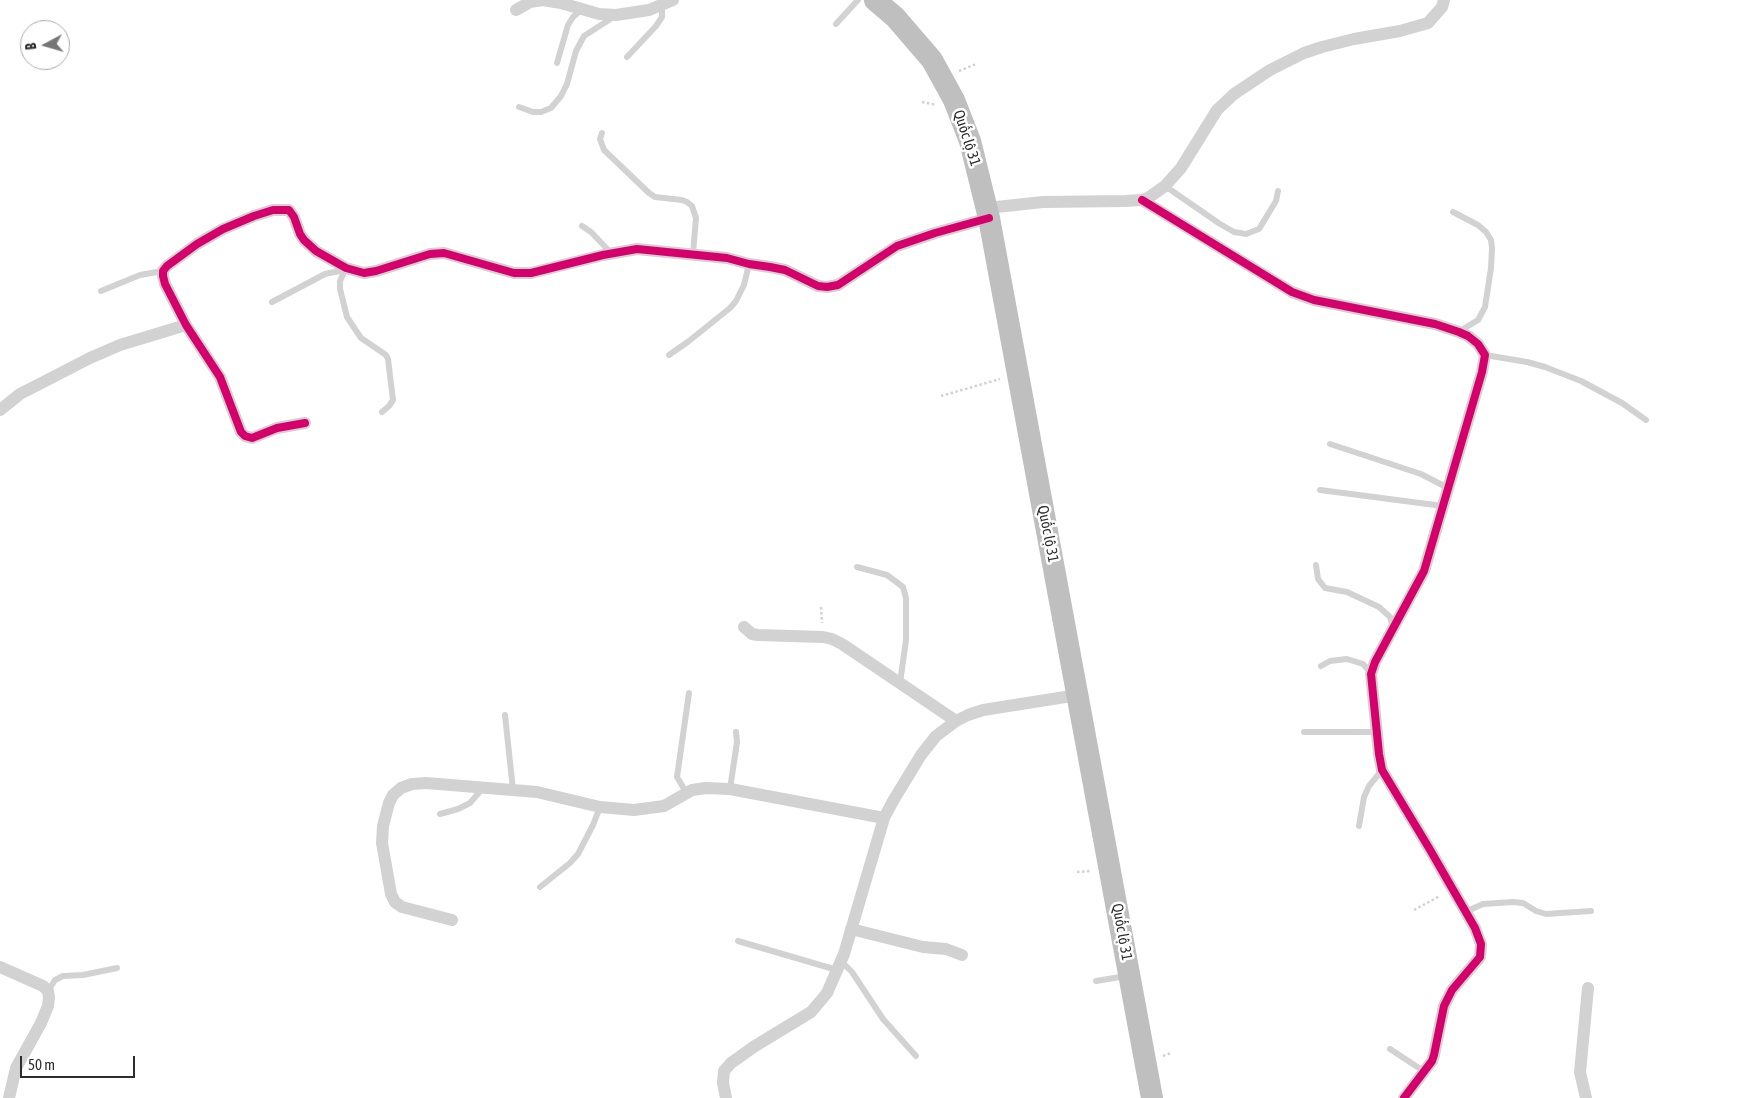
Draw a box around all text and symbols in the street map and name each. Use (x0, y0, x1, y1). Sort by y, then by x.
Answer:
north arrow (20, 20, 70, 70)
text: B (23, 42, 39, 51)
street label: Quốc lộ 31 (950, 108, 984, 168)
street label: Quốc lộ 31 (1034, 504, 1062, 564)
street label: Quốc lộ 31 (1108, 902, 1136, 962)
scale bar (22, 1046, 138, 1078)
text: 50 m (28, 1056, 55, 1073)

